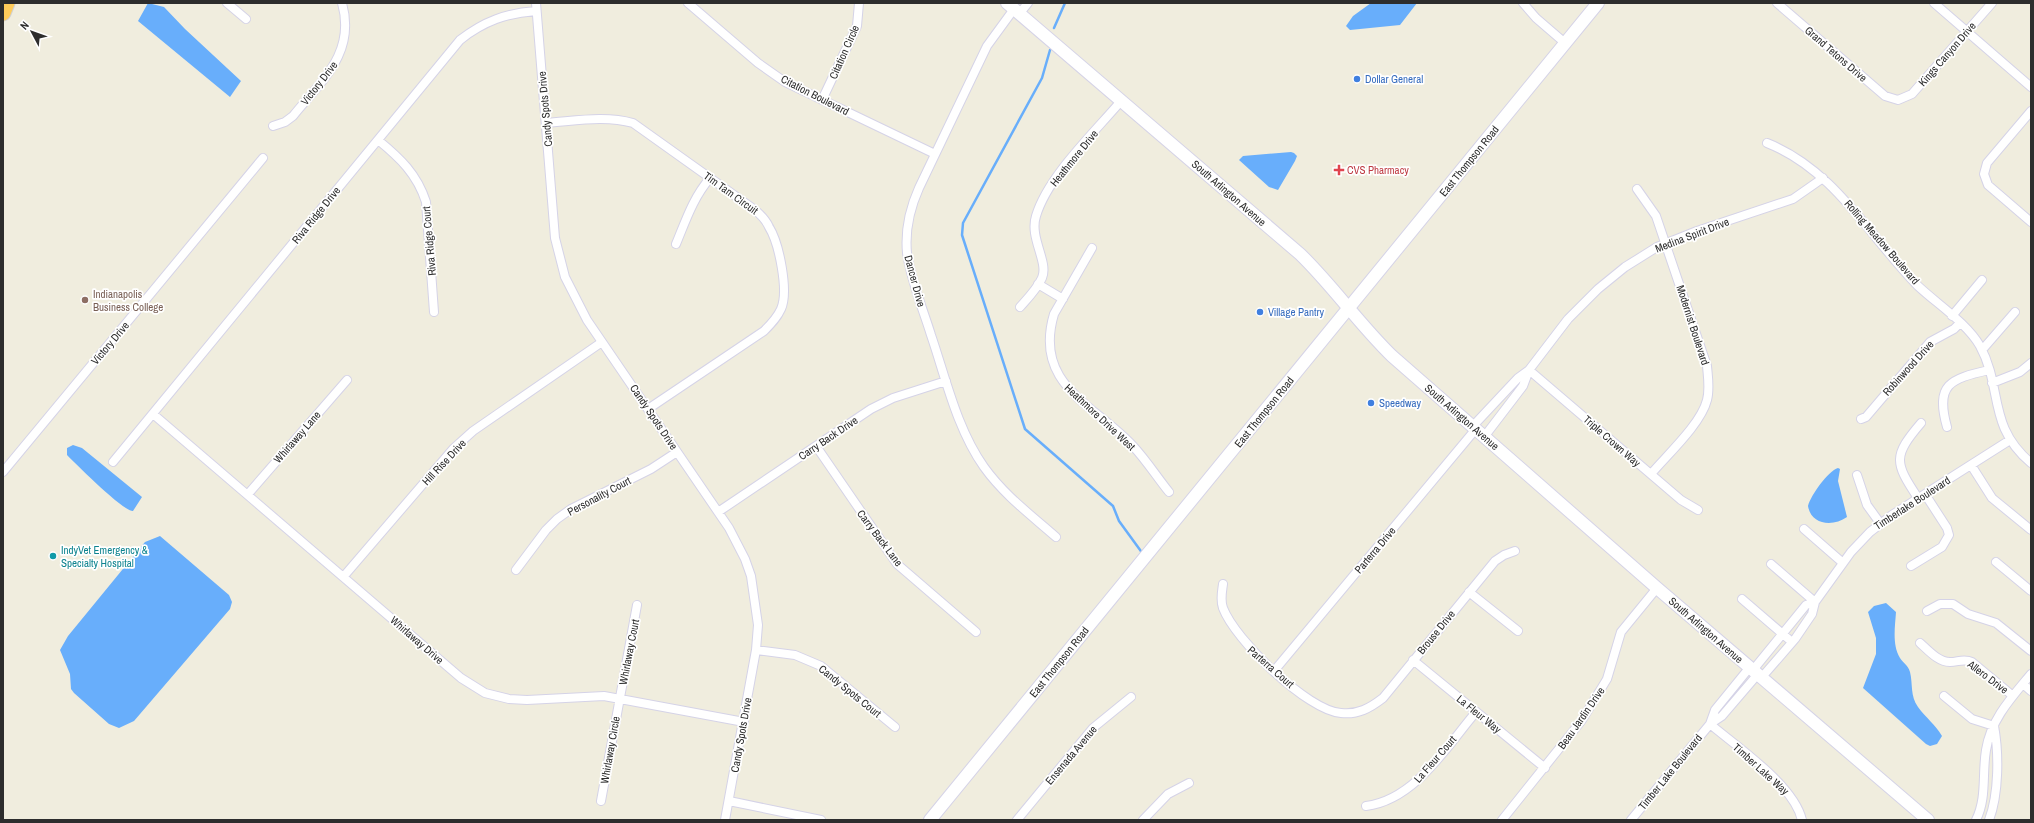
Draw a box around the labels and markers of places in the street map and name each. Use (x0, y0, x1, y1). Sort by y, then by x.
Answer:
place label: Dollar General (1365, 72, 1423, 86)
marker: Dollar General (1352, 74, 1362, 84)
place label: CVS Pharmacy (1347, 163, 1409, 177)
marker: CVS Pharmacy (1334, 165, 1344, 175)
place label: Indianapolis Business College (93, 287, 163, 314)
marker: Indianapolis Business College (80, 295, 90, 305)
place label: Village Pantry (1268, 305, 1324, 319)
marker: Village Pantry (1255, 307, 1265, 317)
place label: Speedway (1379, 396, 1422, 410)
marker: Speedway (1366, 398, 1376, 408)
place label: IndyVet Emergency & Specialty Hospital (61, 543, 148, 570)
marker: IndyVet Emergency & Specialty Hospital (48, 551, 58, 561)

